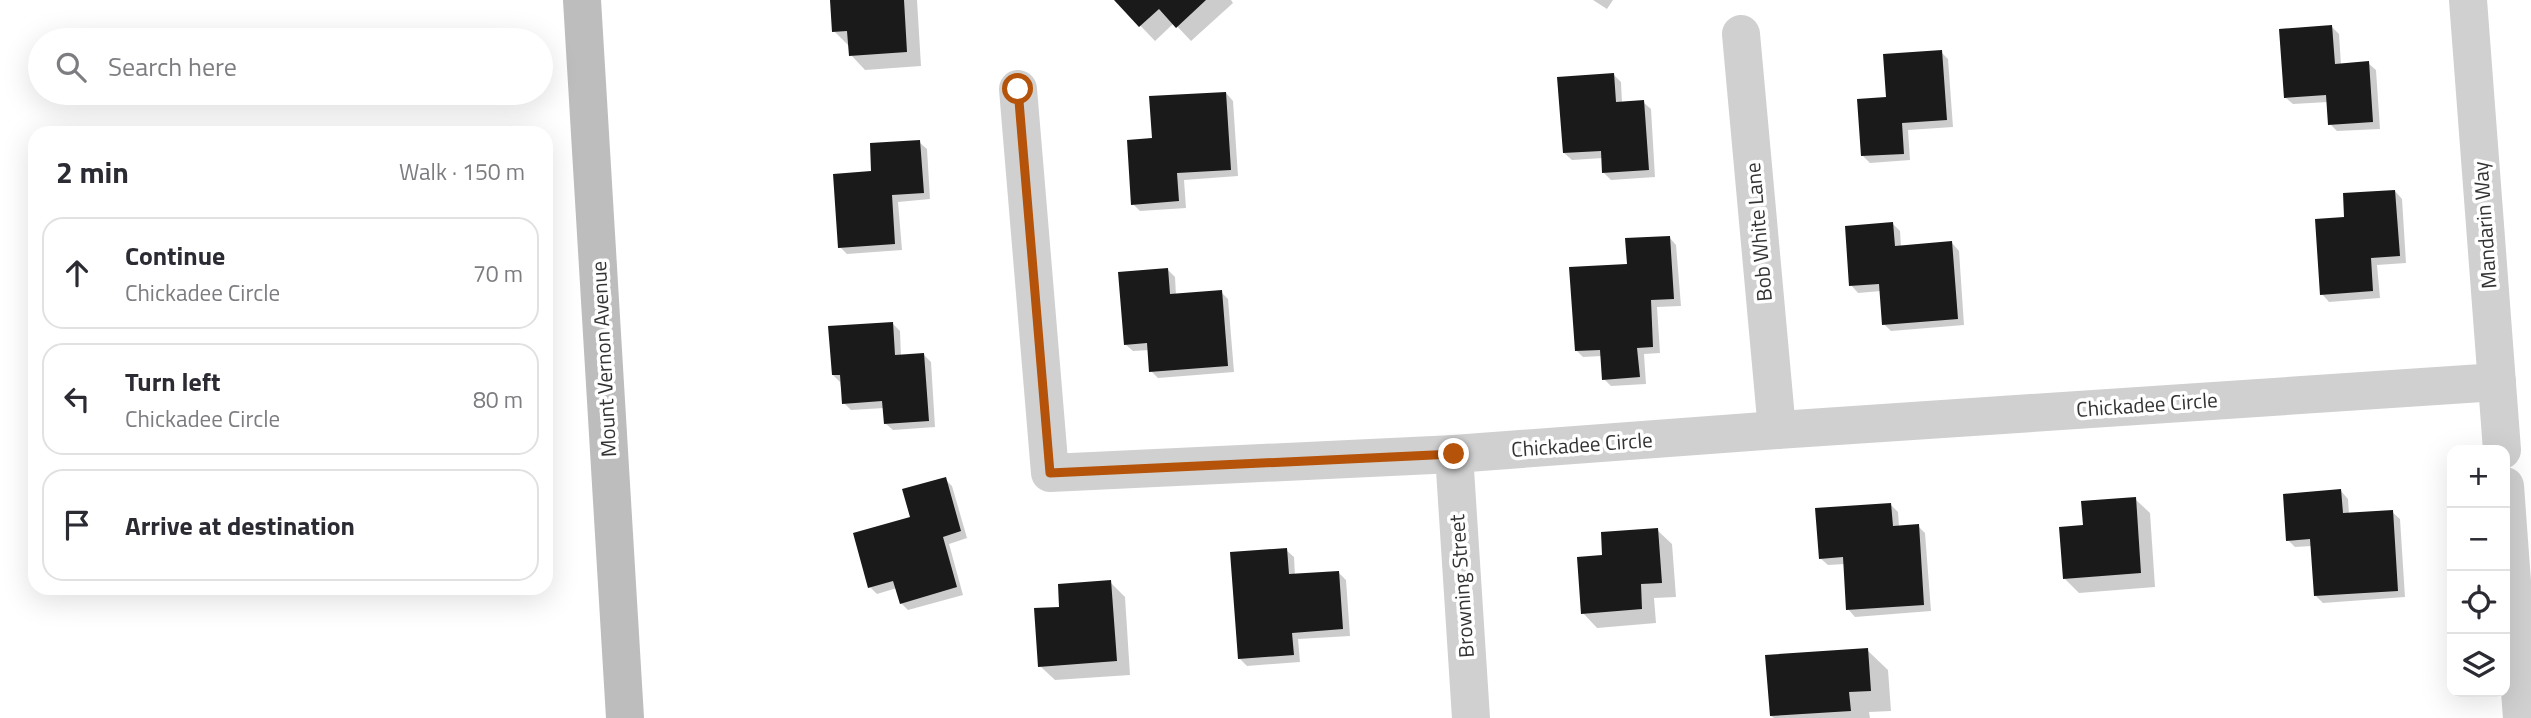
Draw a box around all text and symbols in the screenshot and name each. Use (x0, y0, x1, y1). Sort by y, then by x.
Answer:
search box (28, 28, 553, 105)
text: Search here (108, 47, 237, 86)
icon: search (52, 48, 90, 86)
route start (1002, 73, 1033, 104)
text: 2 min (56, 149, 129, 195)
text: Walk · 150 m (399, 154, 525, 189)
street label: Mandarin Way (2464, 160, 2504, 290)
street label: Bob White Lane (1736, 161, 1780, 303)
text: Continue (125, 236, 225, 275)
icon: ahead (58, 254, 96, 292)
text: 70 m (473, 256, 523, 291)
street label: Mount Vernon Avenue (582, 260, 624, 458)
text: Chickadee Circle (125, 275, 280, 310)
text: Turn left (125, 362, 220, 401)
icon: left (58, 380, 96, 418)
text: 80 m (473, 382, 523, 417)
street label: Chickadee Circle (2075, 383, 2219, 425)
text: Chickadee Circle (125, 401, 280, 436)
street label: Chickadee Circle (1510, 423, 1654, 465)
route end (1438, 438, 1469, 469)
map controls (2447, 445, 2510, 697)
button: + (2447, 445, 2510, 508)
icon: arrive (58, 506, 96, 544)
text: Arrive at destination (125, 506, 355, 545)
button: − (2447, 508, 2510, 571)
street label: Browning Street (1440, 513, 1482, 659)
button: locate (2447, 571, 2510, 634)
button: layers (2447, 634, 2510, 697)

